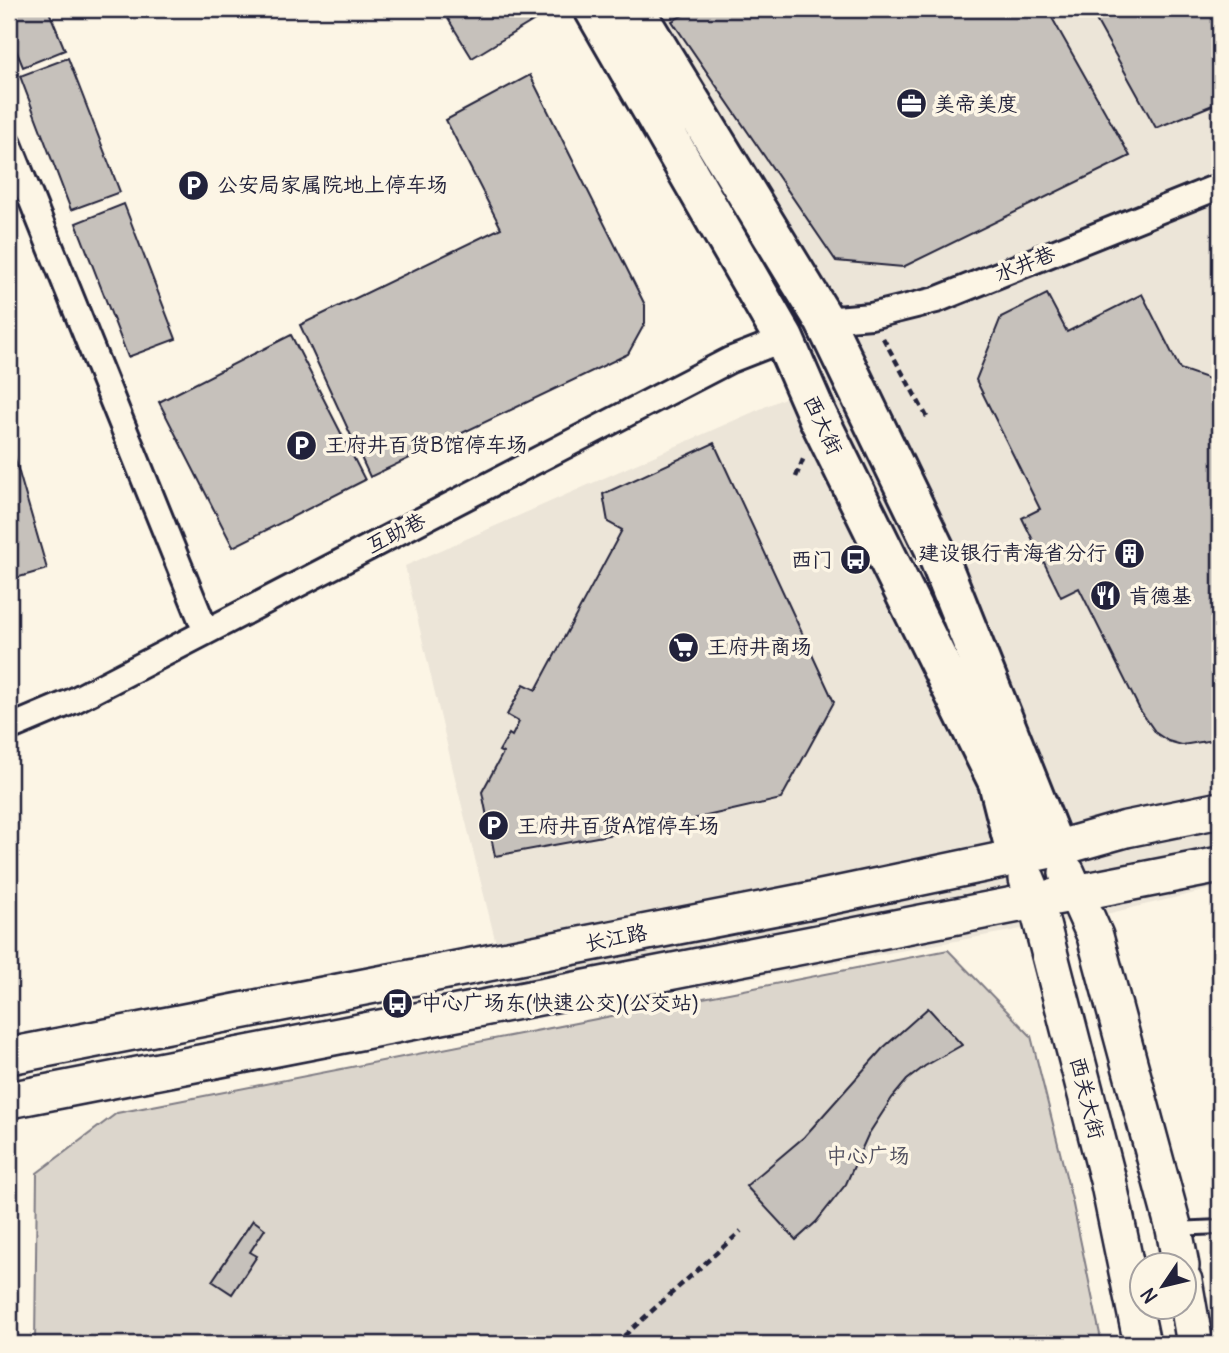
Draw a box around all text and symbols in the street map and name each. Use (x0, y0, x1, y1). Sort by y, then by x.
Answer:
office icon: 美帝美度 (894, 87, 928, 121)
place label: 美帝美度 (934, 90, 1018, 117)
parking icon: 公安局家属院地上停车场 (177, 168, 211, 202)
place label: 公安局家属院地上停车场 (217, 171, 448, 198)
street label: 水井巷 (991, 239, 1059, 288)
street label: 西大街 (798, 391, 849, 459)
parking icon: 王府井百货B馆停车场 (285, 428, 319, 462)
place label: 王府井百货B馆停车场 (325, 431, 528, 458)
street label: 互助巷 (362, 506, 430, 559)
building icon: 建设银行青海省分行 (1113, 536, 1147, 570)
place label: 建设银行青海省分行 (918, 539, 1107, 566)
bus stop icon: 西门 (839, 543, 873, 577)
place label: 西门 (791, 546, 833, 573)
restaurant icon: 肯德基 (1089, 579, 1123, 613)
place label: 肯德基 (1129, 582, 1192, 609)
supermarket icon: 王府井商场 (667, 630, 701, 664)
place label: 王府井商场 (707, 633, 812, 660)
parking icon: 王府井百货A馆停车场 (477, 809, 511, 843)
place label: 王府井百货A馆停车场 (517, 812, 719, 839)
street label: 长江路 (582, 918, 649, 957)
bus stop icon: 中心广场东(快速公交)(公交站) (381, 986, 415, 1020)
place label: 中心广场东(快速公交)(公交站) (421, 989, 698, 1016)
street label: 西关大街 (1064, 1054, 1111, 1142)
park label: 中心广场 (826, 1142, 910, 1169)
north arrow (1128, 1252, 1198, 1322)
text: N (1135, 1283, 1163, 1308)

